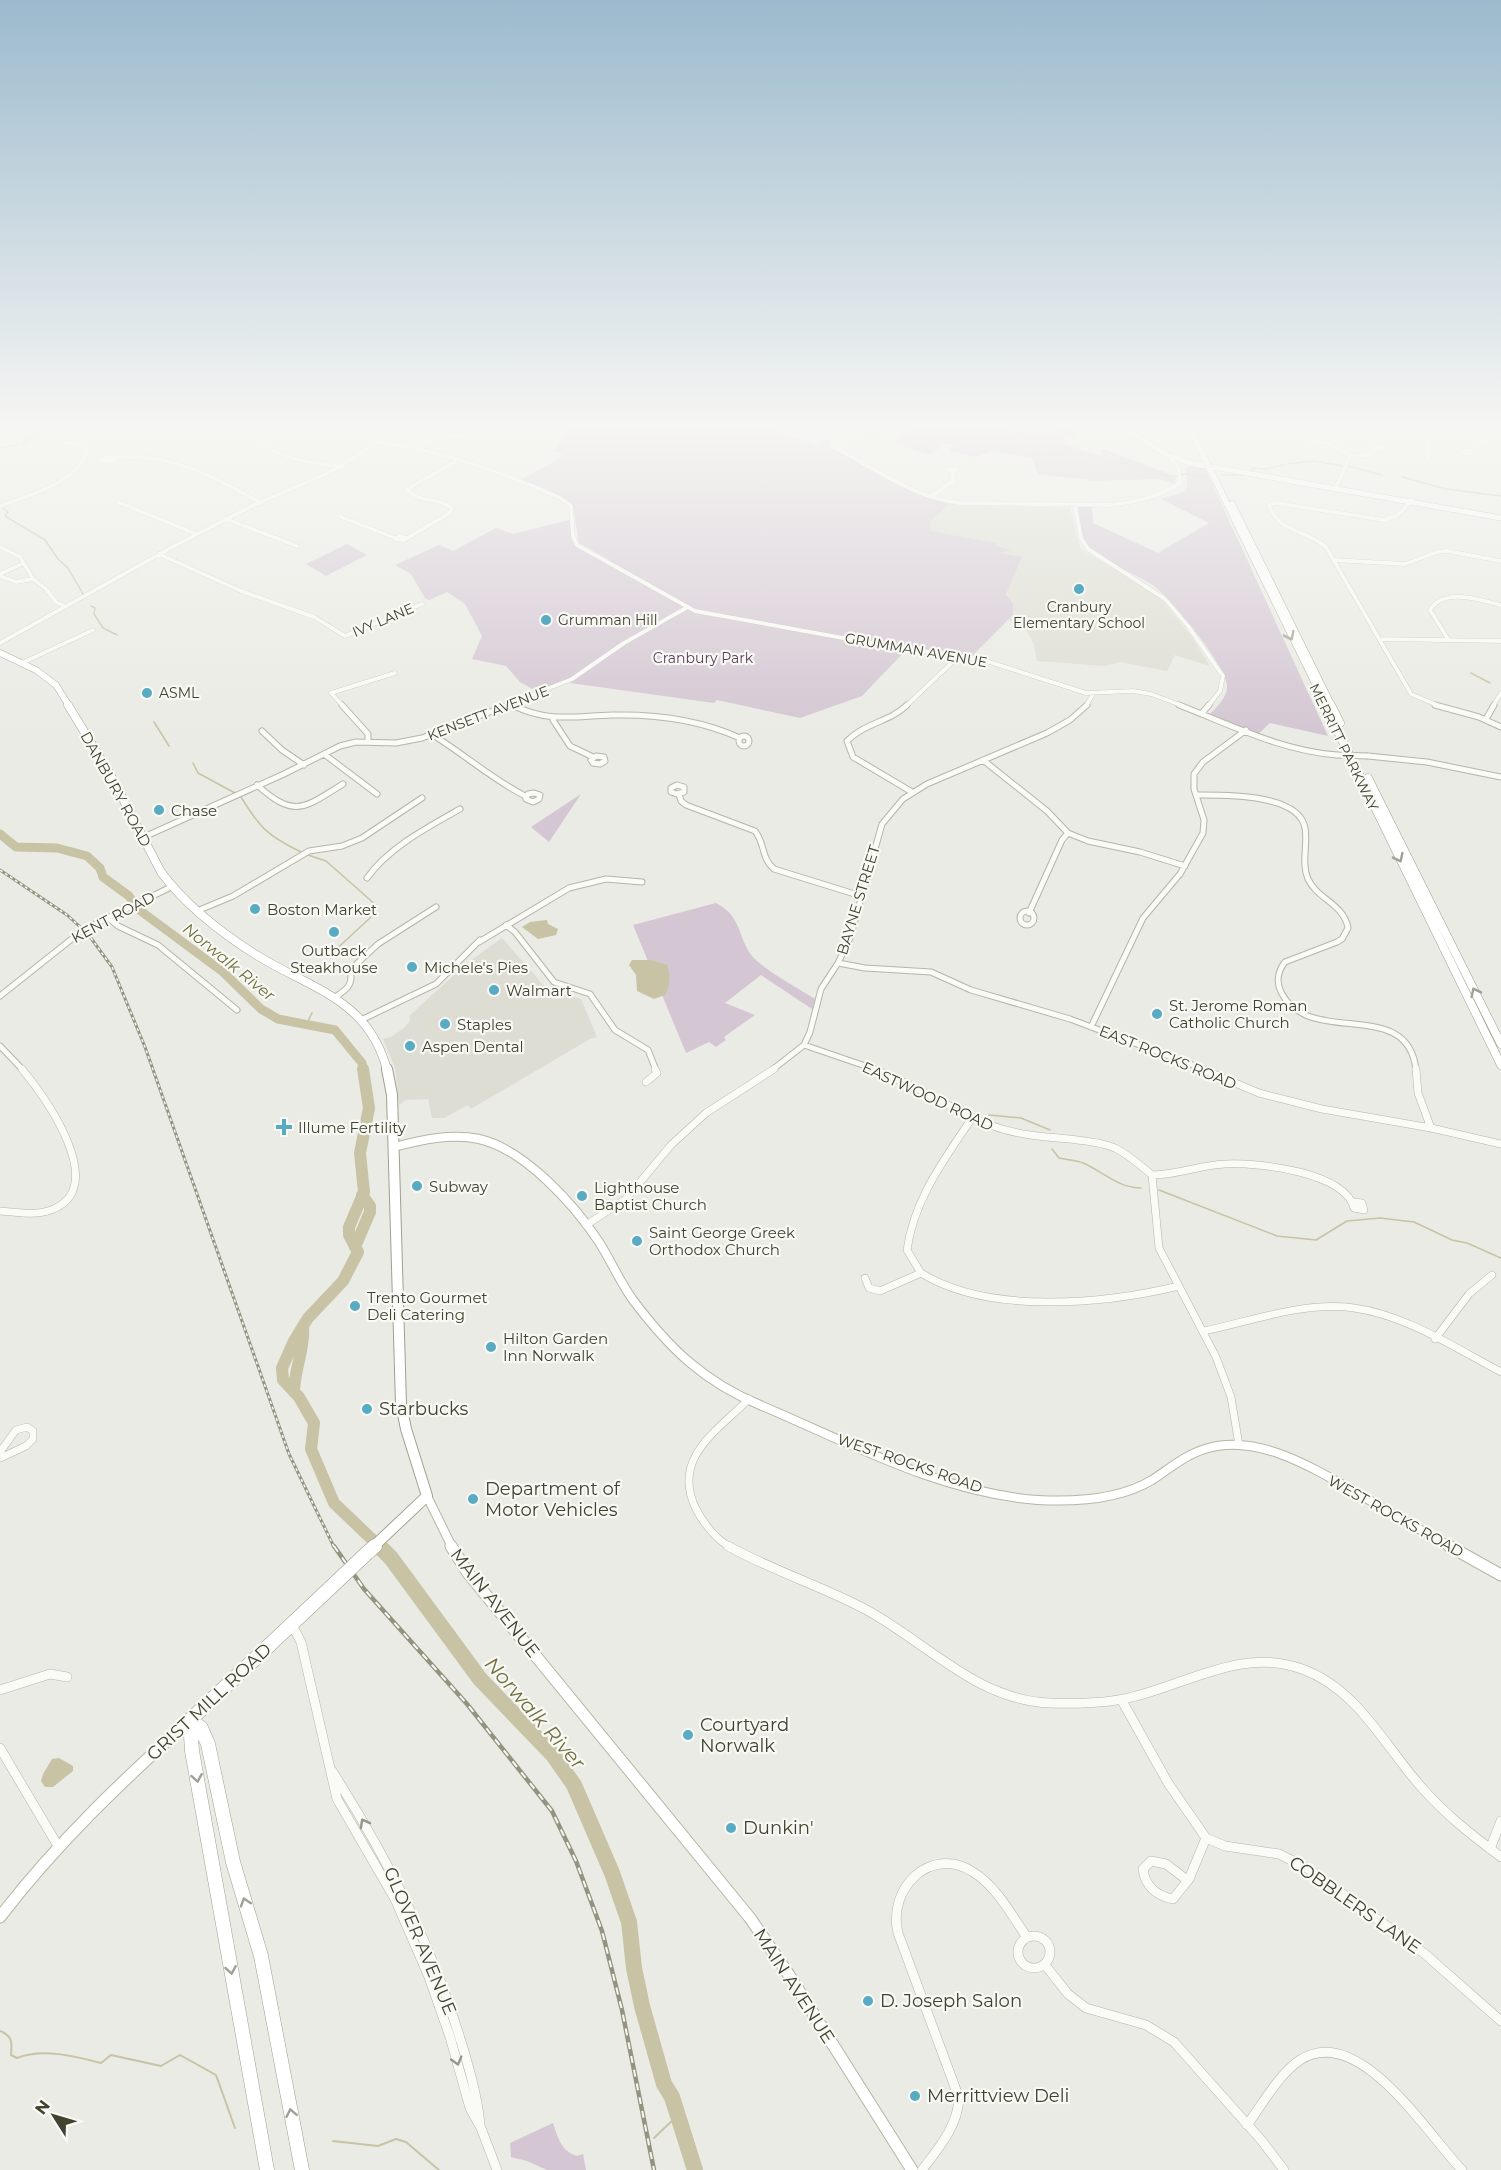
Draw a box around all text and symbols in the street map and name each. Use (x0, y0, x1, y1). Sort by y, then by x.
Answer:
marker: Cranbury Elementary School (1072, 582, 1086, 596)
place label: Cranbury Elementary School (1013, 598, 1145, 632)
street label: IVY LANE (349, 599, 417, 641)
place label: Grumman Hill (558, 611, 658, 629)
marker: Grumman Hill (539, 613, 553, 627)
street label: GRUMMAN AVENUE (843, 629, 989, 671)
one-way arrow (1282, 629, 1294, 640)
park label: Cranbury Park (653, 649, 754, 667)
street label: MERRITT PARKWAY (1305, 680, 1383, 814)
street label: KENSETT AVENUE (425, 682, 551, 744)
place label: ASML (159, 684, 200, 702)
marker: ASML (140, 686, 154, 700)
street label: DANBURY ROAD (76, 728, 156, 850)
place label: Chase (171, 801, 217, 820)
marker: Chase (152, 803, 166, 817)
street label: BAYNE STREET (832, 842, 884, 957)
one-way arrow (1391, 852, 1403, 863)
street label: KENT ROAD (68, 887, 158, 947)
place label: Boston Market (267, 900, 377, 919)
marker: Boston Market (248, 902, 262, 916)
water label: Norwalk River (179, 919, 279, 1005)
marker: Outback Steakhouse (327, 925, 341, 939)
place label: Outback Steakhouse (290, 941, 378, 977)
place label: Michele's Pies (424, 958, 528, 977)
marker: Michele's Pies (405, 960, 419, 974)
place label: Walmart (506, 981, 572, 1000)
marker: Walmart (487, 983, 501, 997)
one-way arrow (1471, 987, 1483, 998)
place label: St. Jerome Roman Catholic Church (1169, 996, 1307, 1032)
marker: St. Jerome Roman Catholic Church (1150, 1007, 1164, 1021)
place label: Staples (457, 1015, 511, 1034)
marker: Staples (438, 1017, 452, 1031)
street label: EAST ROCKS ROAD (1097, 1021, 1239, 1093)
place label: Aspen Dental (422, 1037, 524, 1056)
marker: Aspen Dental (403, 1039, 417, 1053)
street label: EASTWOOD ROAD (859, 1057, 997, 1135)
marker: Illume Fertility (275, 1118, 293, 1136)
place label: Illume Fertility (298, 1118, 407, 1137)
place label: Subway (429, 1177, 489, 1196)
place label: Lighthouse Baptist Church (594, 1178, 707, 1214)
marker: Subway (410, 1179, 424, 1193)
marker: Lighthouse Baptist Church (575, 1189, 589, 1203)
place label: Saint George Greek Orthodox Church (649, 1223, 795, 1259)
marker: Saint George Greek Orthodox Church (630, 1234, 644, 1248)
place label: Trento Gourmet Deli Catering (367, 1288, 488, 1324)
marker: Trento Gourmet Deli Catering (348, 1299, 362, 1313)
place label: Hilton Garden Inn Norwalk (503, 1329, 608, 1365)
marker: Hilton Garden Inn Norwalk (484, 1340, 498, 1354)
place label: Starbucks (379, 1398, 468, 1420)
marker: Starbucks (360, 1402, 374, 1416)
street label: WEST ROCKS ROAD (835, 1429, 985, 1497)
street label: WEST ROCKS ROAD (1325, 1471, 1467, 1561)
place label: Department of Motor Vehicles (485, 1478, 621, 1521)
marker: Department of Motor Vehicles (466, 1492, 480, 1506)
street label: MAIN AVENUE (446, 1544, 544, 1662)
street label: GRIST MILL ROAD (142, 1639, 276, 1765)
water label: Norwalk River (480, 1652, 591, 1775)
place label: Courtyard Norwalk (700, 1714, 789, 1757)
marker: Courtyard Norwalk (681, 1728, 695, 1742)
one-way arrow (190, 1772, 203, 1782)
place label: Dunkin' (743, 1817, 814, 1839)
one-way arrow (360, 1819, 372, 1830)
marker: Dunkin' (724, 1821, 738, 1835)
street label: COBBLERS LANE (1285, 1851, 1425, 1959)
street label: GLOVER AVENUE (379, 1864, 461, 2018)
one-way arrow (240, 1897, 252, 1908)
street label: MAIN AVENUE (749, 1924, 839, 2048)
one-way arrow (224, 1964, 237, 1974)
place label: D. Joseph Salon (880, 1990, 1022, 2012)
marker: D. Joseph Salon (861, 1994, 875, 2008)
one-way arrow (450, 2055, 462, 2066)
place label: Merrittview Deli (927, 2085, 1069, 2107)
north arrow (24, 2086, 84, 2146)
marker: Merrittview Deli (908, 2089, 922, 2103)
text: N (31, 2096, 54, 2118)
one-way arrow (285, 2108, 298, 2118)

